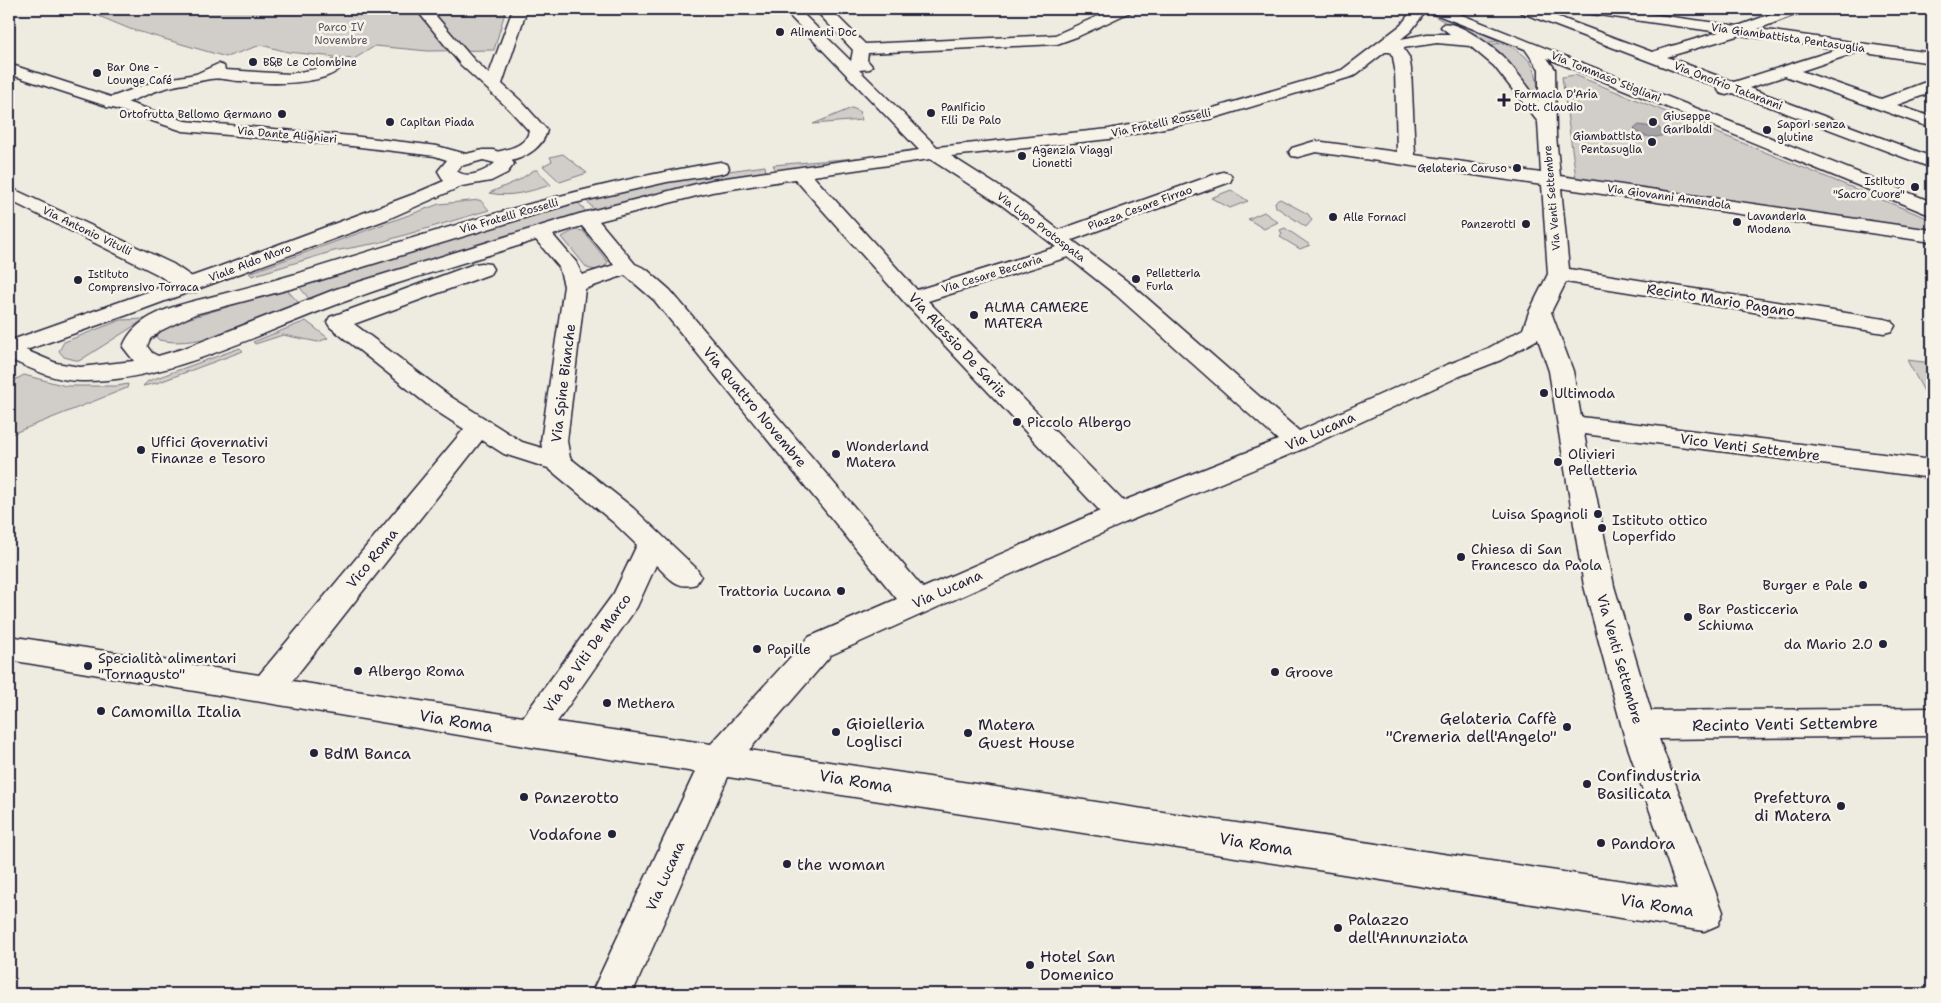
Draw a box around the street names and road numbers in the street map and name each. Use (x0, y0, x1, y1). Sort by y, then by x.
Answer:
street label: Via Giambattista Pentasuglia (1710, 20, 1866, 56)
street label: Via Tommaso Stigliani (1549, 48, 1663, 106)
street label: Via Onofrio Tataranni (1671, 58, 1785, 114)
street label: Via Fratelli Rosselli (1110, 105, 1212, 141)
street label: Via Dante Alighieri (236, 123, 338, 147)
street label: Via Venti Settembre (1540, 145, 1564, 251)
street label: Via Giovanni Amendola (1606, 181, 1732, 213)
street label: Piazza Cesare Firrao (1086, 182, 1195, 234)
street label: Via Lupo Protospata (994, 189, 1089, 265)
street label: Via Fratelli Rosselli (458, 195, 560, 237)
street label: Via Antonio Vitulli (40, 203, 134, 259)
street label: Viale Aldo Moro (207, 240, 294, 286)
street label: Via Cesare Beccaria (940, 251, 1044, 296)
street label: Recinto Mario Pagano (1645, 279, 1797, 321)
street label: Via Alessio De Sariis (905, 289, 1012, 401)
street label: Via Spine Bianche (547, 323, 579, 443)
street label: Via Quattro Novembre (699, 343, 811, 471)
street label: Via Lucana (1282, 408, 1358, 454)
street label: Vico Venti Settembre (1679, 429, 1821, 465)
street label: Vico Roma (342, 524, 402, 592)
street label: Via Lucana (909, 566, 985, 612)
street label: Via De Viti De Marco (539, 590, 635, 716)
street label: Via Venti Settembre (1593, 592, 1647, 726)
street label: Via Roma (418, 705, 494, 737)
street label: Recinto Venti Settembre (1692, 712, 1878, 736)
street label: Via Roma (818, 765, 894, 797)
street label: Via Roma (1218, 828, 1294, 860)
street label: Via Lucana (642, 838, 688, 914)
street label: Via Roma (1619, 889, 1695, 921)

